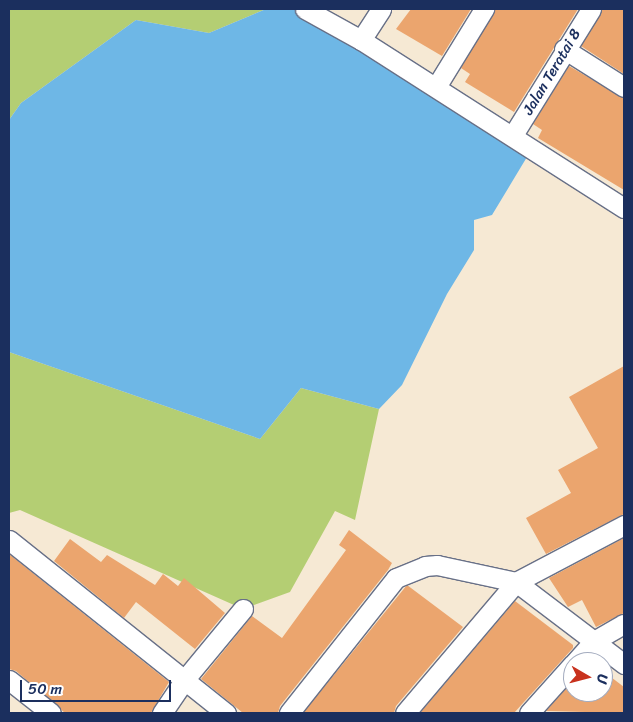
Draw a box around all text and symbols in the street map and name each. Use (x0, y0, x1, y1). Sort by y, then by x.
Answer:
street label: Jalan Teratai 8 (519, 25, 585, 119)
north arrow (563, 652, 613, 702)
scale bar (22, 670, 174, 702)
text: U (589, 673, 615, 685)
text: 50 m (28, 676, 62, 702)

